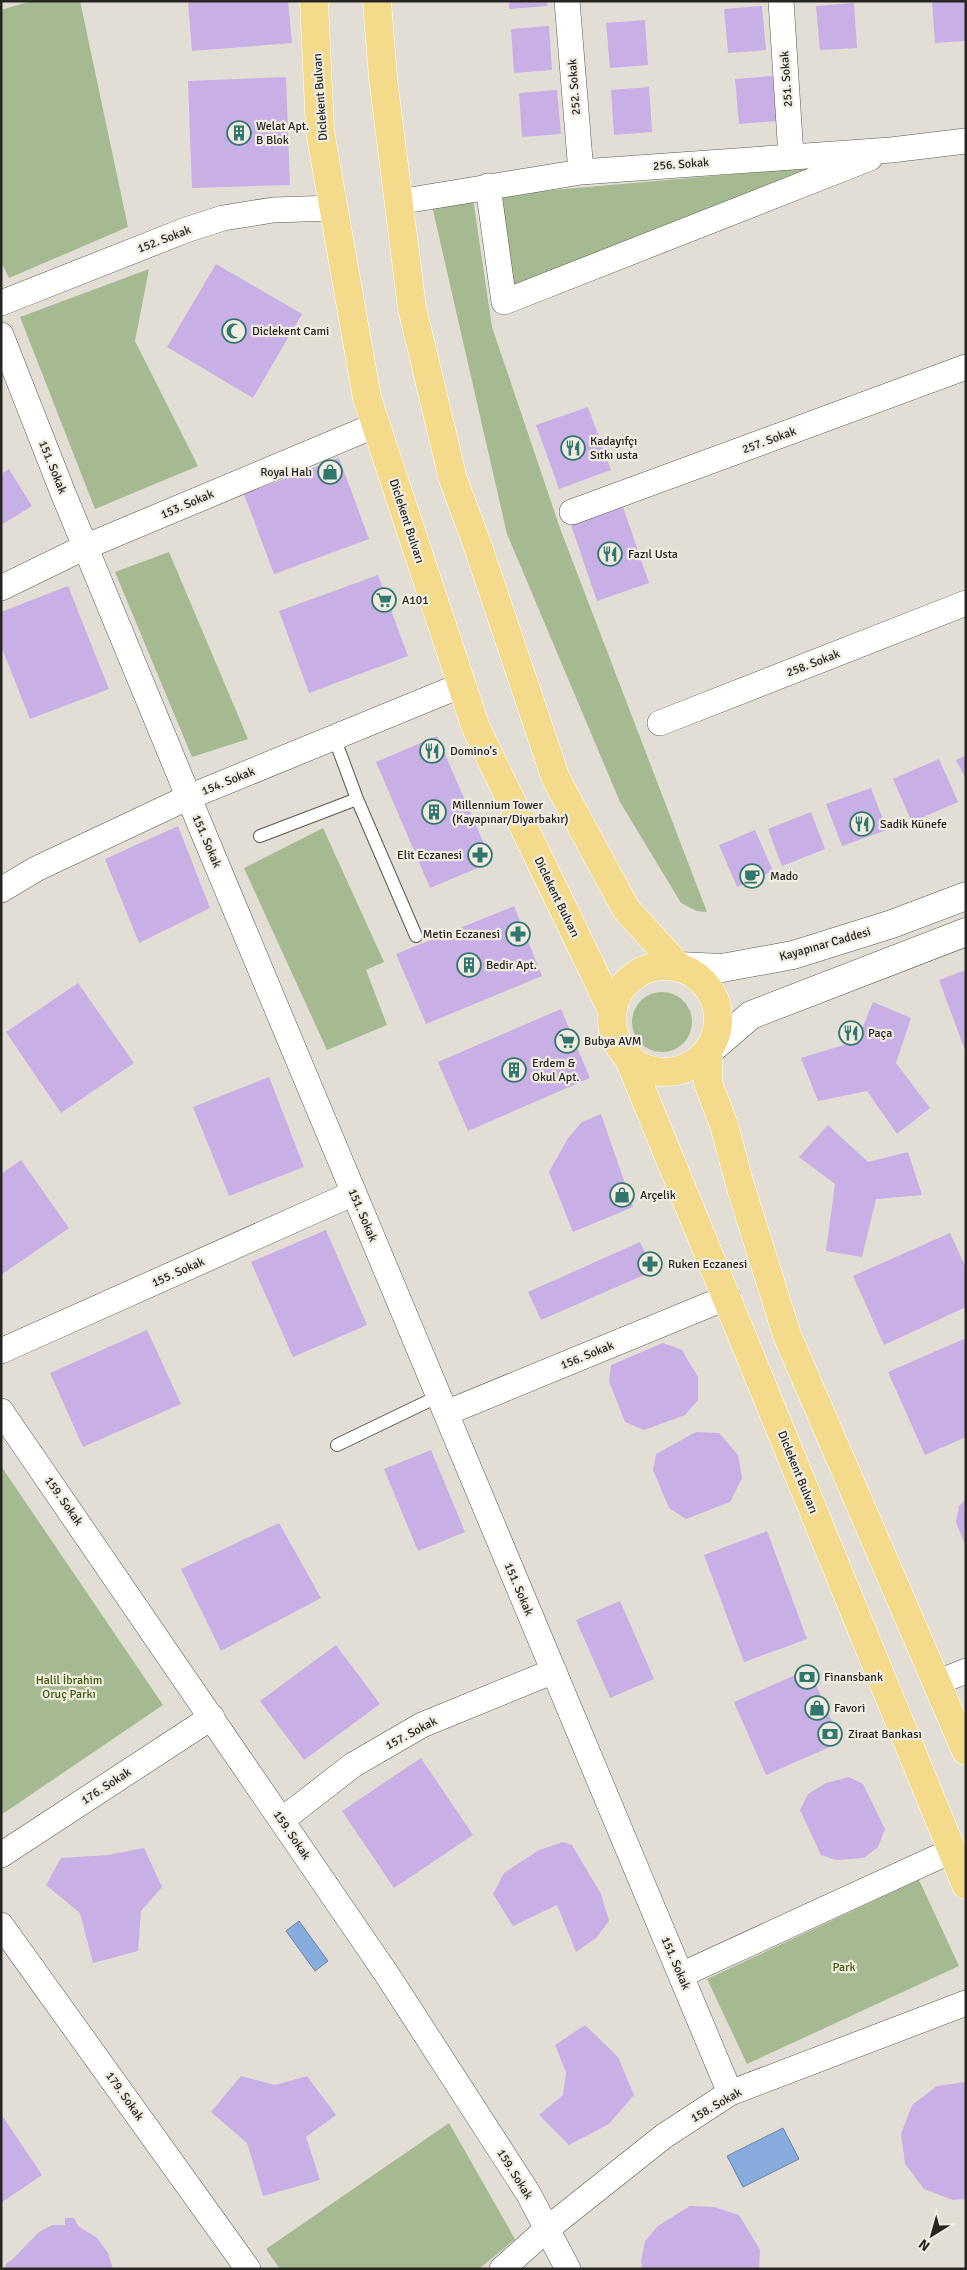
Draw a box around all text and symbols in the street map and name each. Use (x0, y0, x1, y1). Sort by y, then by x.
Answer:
street label: 251. Sokak (777, 50, 796, 108)
street label: Diclekent Bulvarı (310, 53, 331, 141)
street label: 252. Sokak (565, 58, 584, 116)
place label: Welat Apt. B Blok (256, 119, 309, 148)
building icon: Welat Apt. B Blok (226, 120, 252, 146)
street label: 256. Sokak (652, 155, 710, 174)
street label: 152. Sokak (135, 222, 193, 257)
mosque icon: Diclekent Cami (221, 318, 247, 344)
place label: Diclekent Cami (252, 324, 329, 339)
street label: 257. Sokak (740, 424, 798, 457)
place label: Kadayıfçı Sıtkı usta (590, 434, 638, 463)
restaurant icon: Kadayıfçı Sıtkı usta (560, 435, 586, 461)
street label: 151. Sokak (35, 438, 70, 496)
shop icon: Royal Halı (317, 459, 343, 485)
place label: Royal Halı (260, 465, 312, 480)
street label: Diclekent Bulvarı (386, 477, 427, 565)
street label: 153. Sokak (158, 487, 216, 522)
restaurant icon: Fazıl Usta (597, 541, 623, 567)
place label: Fazıl Usta (628, 547, 678, 562)
supermarket icon: A101 (371, 587, 397, 613)
place label: A101 (402, 593, 429, 608)
street label: 258. Sokak (784, 646, 842, 681)
restaurant icon: Domino's (419, 738, 445, 764)
place label: Domino's (450, 744, 497, 759)
street label: 154. Sokak (199, 764, 257, 799)
place label: Millennium Tower (Kayapınar/Diyarbakır) (452, 798, 569, 827)
building icon: Millennium Tower (Kayapınar/Diyarbakır) (421, 799, 447, 825)
restaurant icon: Sadik Künefe (849, 811, 875, 837)
street label: 151. Sokak (189, 812, 224, 870)
place label: Sadik Künefe (880, 817, 947, 832)
pharmacy icon: Elit Eczanesi (467, 842, 493, 868)
place label: Elit Eczanesi (397, 848, 462, 863)
street label: Diclekent Bulvarı (531, 854, 583, 940)
cafe icon: Mado (739, 863, 765, 889)
place label: Mado (770, 869, 798, 884)
pharmacy icon: Metin Eczanesi (505, 921, 531, 947)
street label: Kayapınar Caddesi (778, 924, 873, 965)
place label: Metin Eczanesi (423, 927, 500, 942)
building icon: Bedir Apt. (456, 952, 482, 978)
place label: Bedir Apt. (486, 958, 537, 973)
restaurant icon: Paça (838, 1020, 864, 1046)
place label: Paça (868, 1026, 892, 1041)
supermarket icon: Bubya AVM (554, 1028, 580, 1054)
place label: Bubya AVM (584, 1034, 641, 1049)
place label: Erdem & Okul Apt. (532, 1056, 580, 1085)
building icon: Erdem & Okul Apt. (501, 1057, 527, 1083)
shop icon: Arçelik (609, 1182, 635, 1208)
street label: 151. Sokak (345, 1186, 380, 1244)
place label: Arçelik (640, 1188, 676, 1203)
pharmacy icon: Ruken Eczanesi (637, 1251, 663, 1277)
street label: 155. Sokak (149, 1254, 207, 1291)
place label: Ruken Eczanesi (668, 1257, 747, 1272)
street label: 156. Sokak (558, 1338, 616, 1373)
street label: Diclekent Bulvarı (774, 1429, 821, 1516)
street label: 159. Sokak (41, 1474, 86, 1529)
street label: 151. Sokak (501, 1560, 536, 1618)
bank icon: Finansbank (794, 1664, 820, 1690)
place label: Finansbank (824, 1670, 883, 1685)
park label: Halil İbrahim Oruç Parkı (36, 1673, 102, 1702)
shop icon: Favori (804, 1695, 830, 1721)
place label: Favori (834, 1701, 865, 1716)
street label: 157. Sokak (383, 1714, 440, 1753)
bank icon: Ziraat Bankası (817, 1721, 843, 1747)
place label: Ziraat Bankası (848, 1727, 922, 1742)
street label: 176. Sokak (79, 1765, 134, 1808)
street label: 159. Sokak (270, 1808, 314, 1863)
street label: 151. Sokak (658, 1934, 693, 1992)
park label: Park (832, 1960, 856, 1975)
street label: 179. Sokak (102, 2069, 147, 2124)
street label: 158. Sokak (688, 2085, 744, 2126)
street label: 159. Sokak (493, 2146, 536, 2202)
north arrow (907, 2210, 957, 2260)
text: N (915, 2235, 933, 2255)

